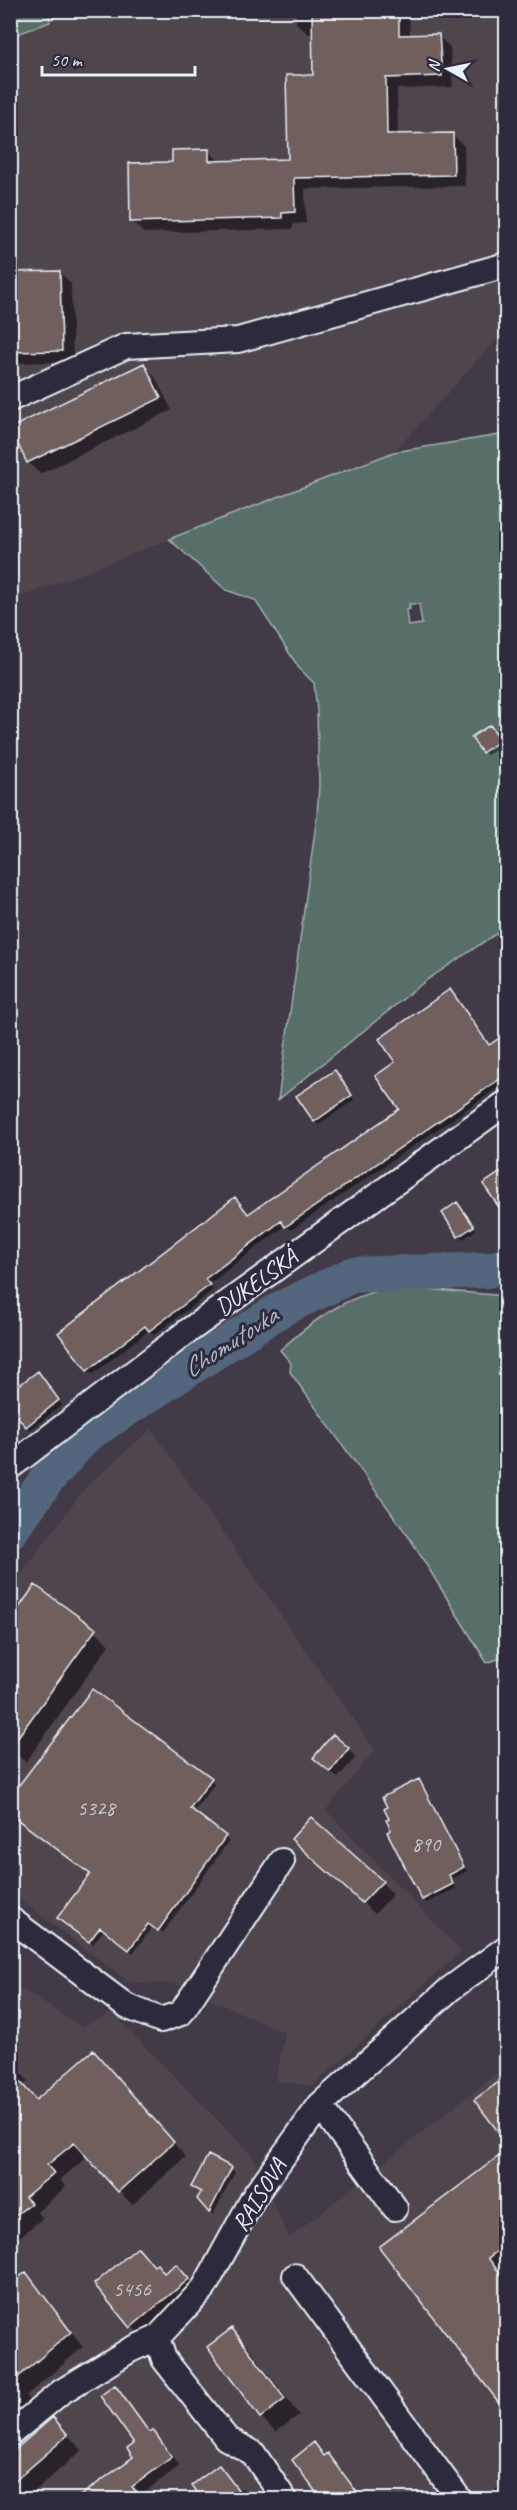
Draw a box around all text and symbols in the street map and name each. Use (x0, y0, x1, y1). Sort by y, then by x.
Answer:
scale bar (42, 39, 195, 77)
north arrow (418, 39, 478, 99)
text: 50 m (51, 49, 84, 71)
text: N (424, 57, 445, 73)
street label: DUKELSKÁ (209, 1240, 305, 1322)
water label: Chomutovka (176, 1298, 286, 1385)
house number: 5328 (77, 1795, 117, 1821)
house number: 890 (412, 1831, 442, 1857)
street label: RAISOVA (225, 2152, 293, 2237)
house number: 5456 (113, 2276, 151, 2302)

